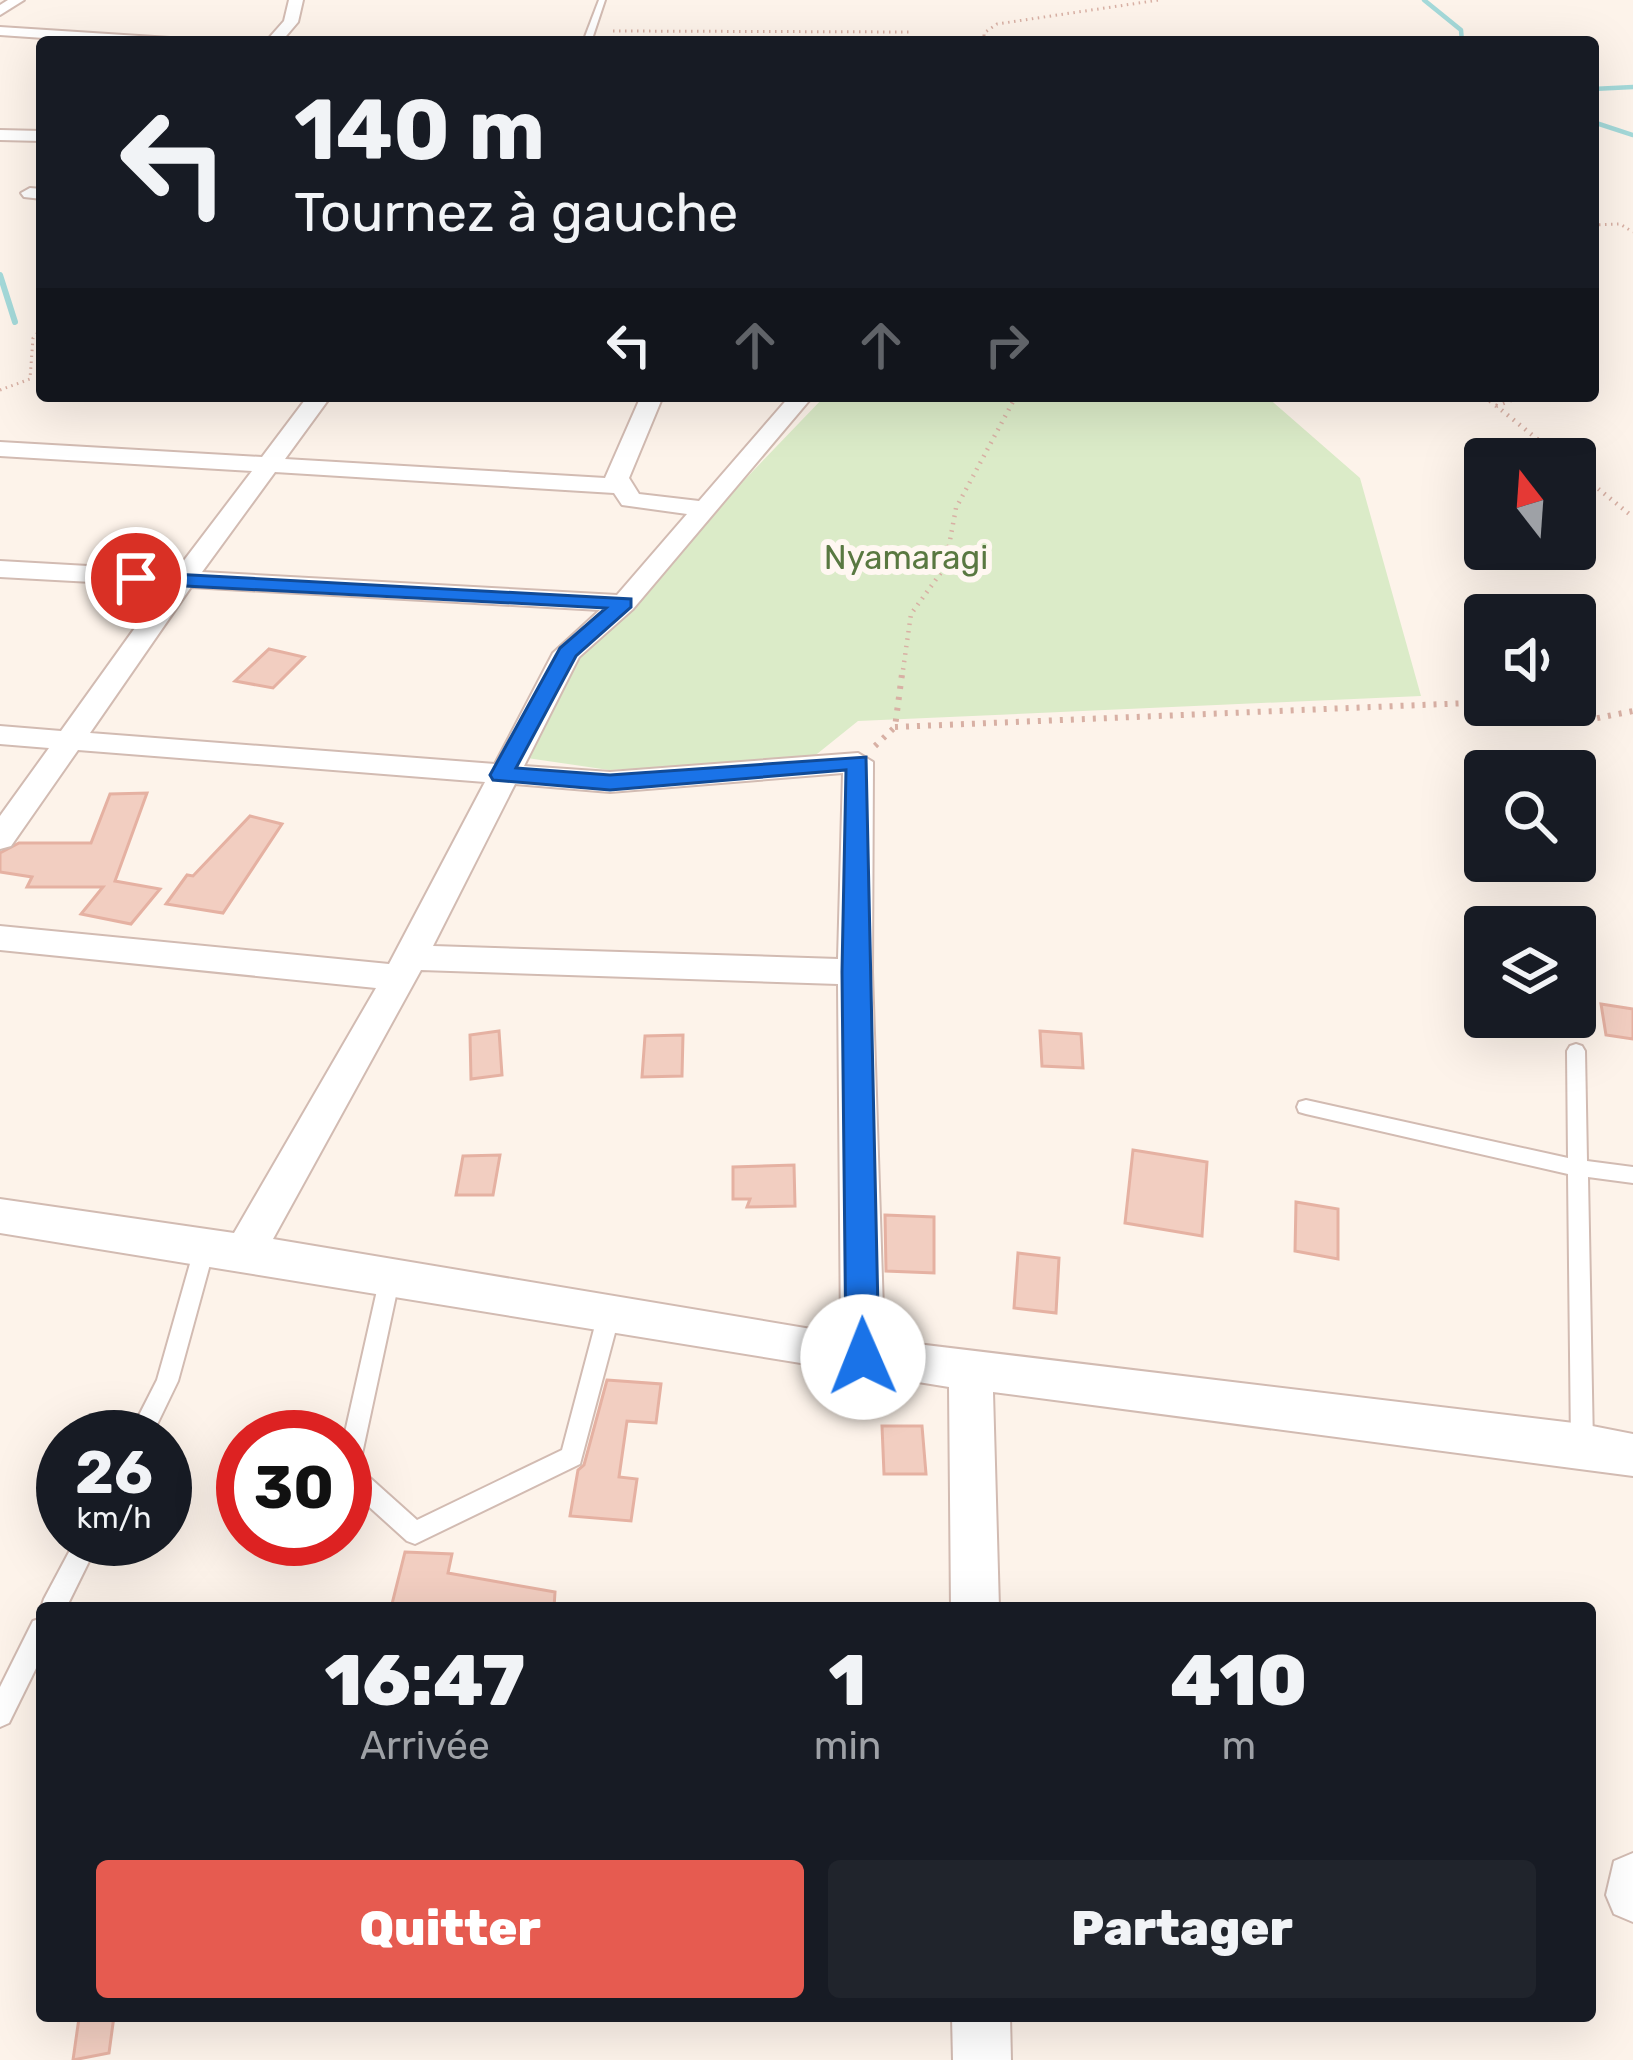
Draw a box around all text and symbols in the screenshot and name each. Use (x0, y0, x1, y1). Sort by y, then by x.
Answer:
text: 140 m (294, 80, 545, 180)
icon: left (96, 84, 252, 240)
text: Tournez à gauche (294, 181, 738, 245)
icon: left (596, 312, 662, 378)
icon: ahead (722, 312, 788, 378)
icon: ahead (848, 312, 914, 378)
icon: right (974, 312, 1040, 378)
north arrow (1464, 438, 1596, 570)
map controls (1464, 438, 1596, 1038)
pin (85, 527, 187, 629)
park label: Nyamaragi (824, 538, 988, 577)
icon: arrive (103, 545, 169, 611)
button: sound (1464, 594, 1596, 726)
button: search (1464, 750, 1596, 882)
button: layers (1464, 906, 1596, 1038)
position arrow (800, 1294, 926, 1420)
speed limit sign: 30 (216, 1410, 372, 1566)
text: 26 (75, 1437, 153, 1508)
text: km/h (77, 1500, 151, 1536)
text: 16:47 (325, 1638, 525, 1723)
text: 1 (829, 1638, 867, 1723)
text: 410 (1170, 1638, 1307, 1723)
text: Arrivée (360, 1723, 490, 1769)
text: min (814, 1723, 881, 1769)
text: m (1221, 1723, 1256, 1769)
button: Quitter (96, 1860, 804, 1998)
button: Partager (828, 1860, 1536, 1998)

